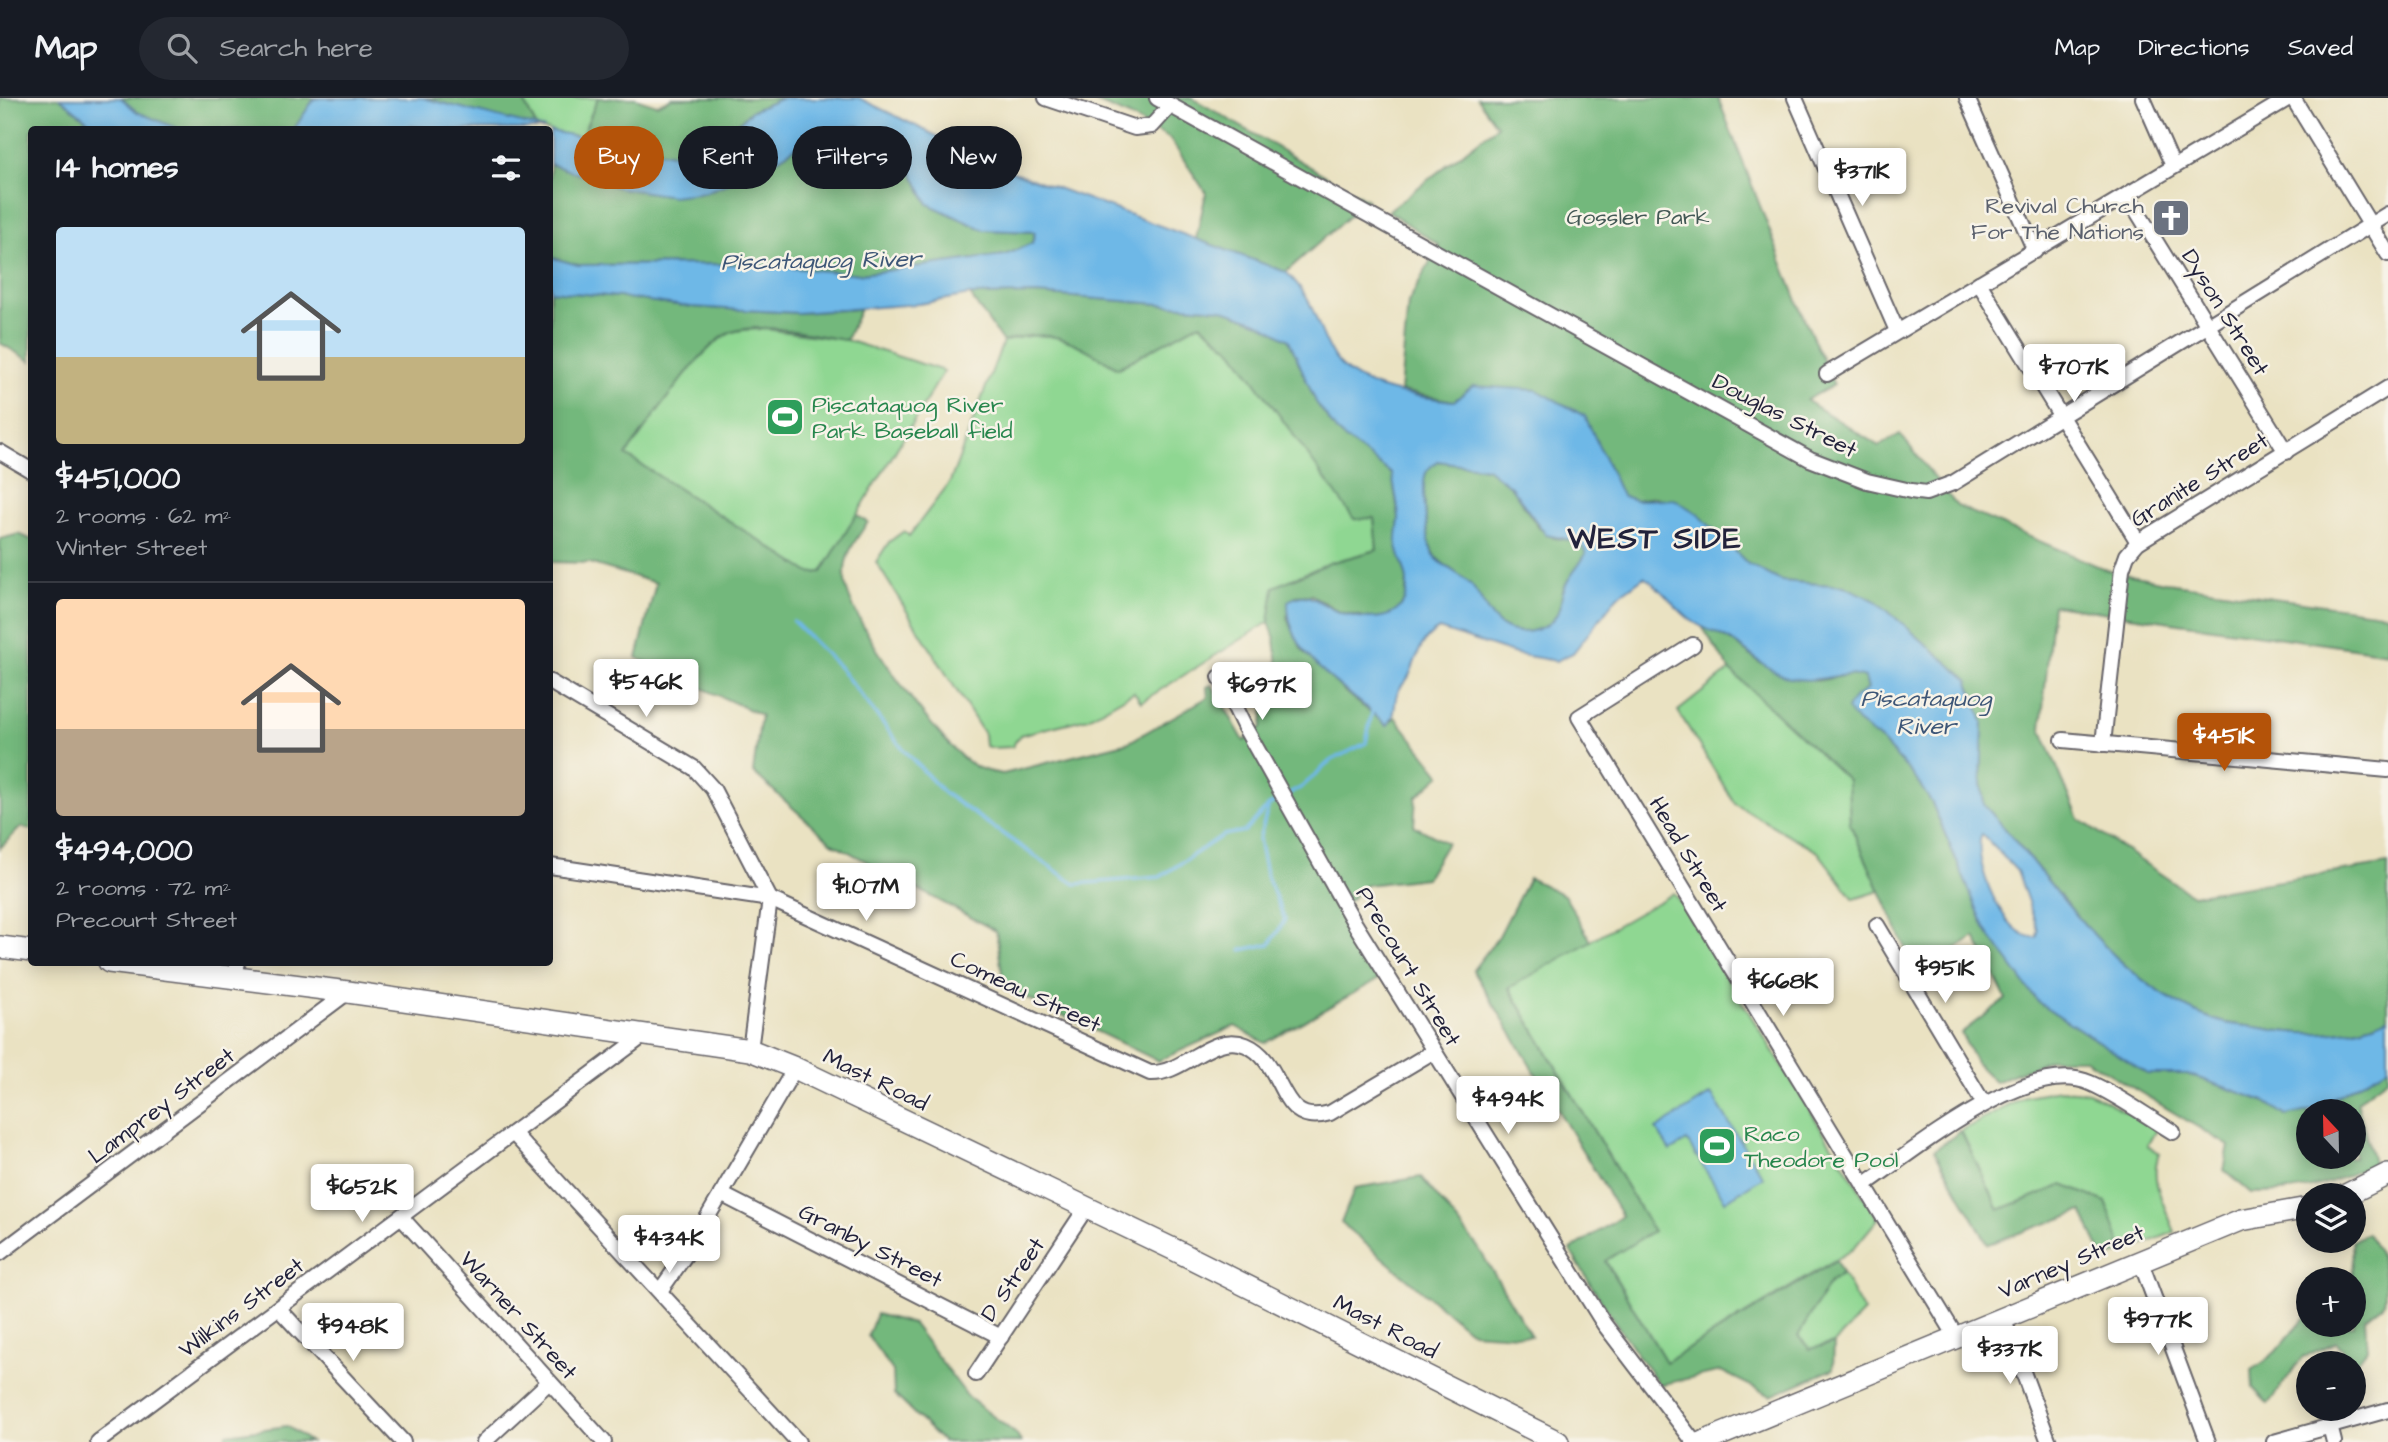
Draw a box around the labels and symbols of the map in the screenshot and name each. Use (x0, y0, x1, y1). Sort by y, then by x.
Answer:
pin: $371K (1813, 148, 1911, 208)
place label: Revival Church For The Nations (1971, 190, 2145, 248)
church icon: Revival Church For The Nations (2150, 197, 2192, 239)
park label: Gossler Park (1566, 201, 1710, 233)
water label: Piscataquog River (721, 242, 924, 281)
street label: Dyson Street (2173, 243, 2277, 383)
pin: $707K (2025, 344, 2123, 404)
street label: Douglas Street (1706, 366, 1863, 467)
place label: Piscataquog River Park Baseball field (812, 389, 1013, 447)
sports icon: Piscataquog River Park Baseball field (764, 396, 806, 438)
street label: Granite Street (2124, 424, 2275, 535)
district label: WEST SIDE (1567, 518, 1742, 560)
pin: $546K (597, 660, 695, 719)
pin: $697K (1213, 662, 1311, 722)
water label: Piscataquog River (1861, 682, 1993, 744)
pin: $451K (2175, 714, 2273, 773)
street label: Head Street (1641, 791, 1736, 919)
pin: $1.07M (809, 864, 923, 923)
street label: Precourt Street (1348, 881, 1469, 1053)
street label: Comeau Street (945, 943, 1107, 1041)
pin: $951K (1896, 946, 1994, 1005)
pin: $668K (1734, 958, 1832, 1018)
street label: Lamprey Street (82, 1040, 243, 1172)
street label: Mast Road (817, 1041, 934, 1119)
pin: $494K (1459, 1076, 1557, 1136)
north arrow (2296, 1099, 2366, 1169)
place label: Raco Theodore Pool (1744, 1118, 1898, 1176)
sports icon: Raco Theodore Pool (1696, 1125, 1738, 1167)
pin: $652K (313, 1164, 411, 1224)
street label: Granby Street (793, 1196, 949, 1297)
pin: $434K (620, 1216, 718, 1275)
street label: Varney Street (1994, 1217, 2150, 1308)
street label: D Street (973, 1231, 1053, 1328)
street label: Warner Street (452, 1244, 585, 1387)
street label: Wilkins Street (172, 1250, 312, 1366)
street label: Mast Road (1328, 1287, 1444, 1367)
pin: $977K (2109, 1298, 2207, 1357)
pin: $948K (304, 1304, 402, 1363)
pin: $337K (1961, 1326, 2059, 1386)

